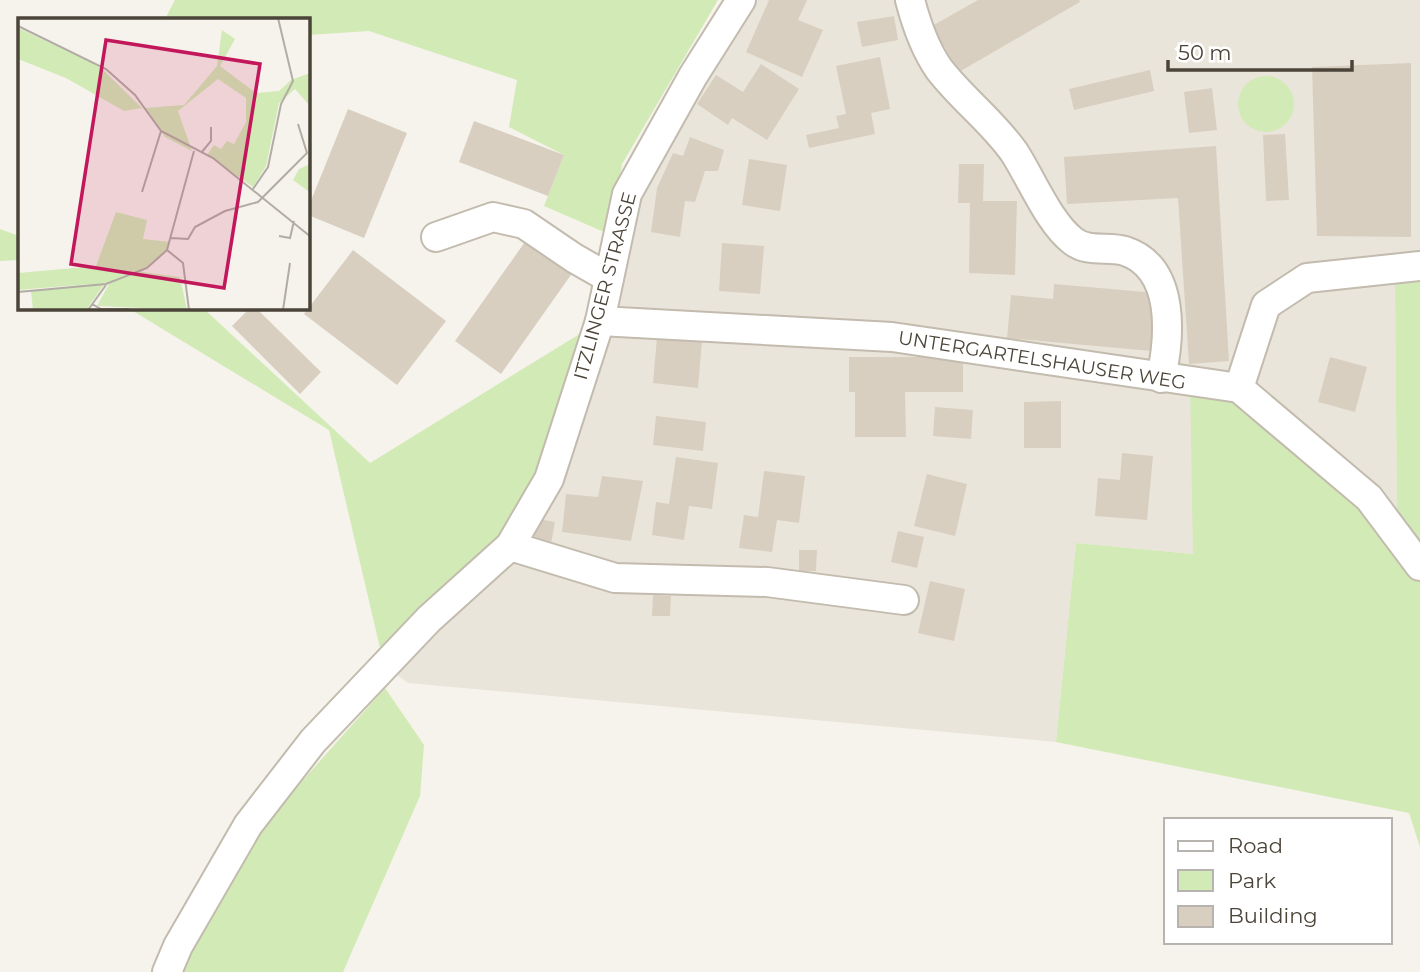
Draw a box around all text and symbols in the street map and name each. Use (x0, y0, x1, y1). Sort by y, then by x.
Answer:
inset map (18, 18, 310, 310)
scale bar (1168, 28, 1352, 72)
text: 50 m (1178, 40, 1232, 65)
street label: ITZLINGER STRASSE (569, 190, 641, 382)
street label: UNTERGARTELSHAUSER WEG (896, 326, 1188, 394)
legend (1164, 818, 1392, 944)
text: Road (1228, 833, 1283, 858)
text: Park (1228, 868, 1276, 893)
text: Building (1228, 903, 1318, 928)

